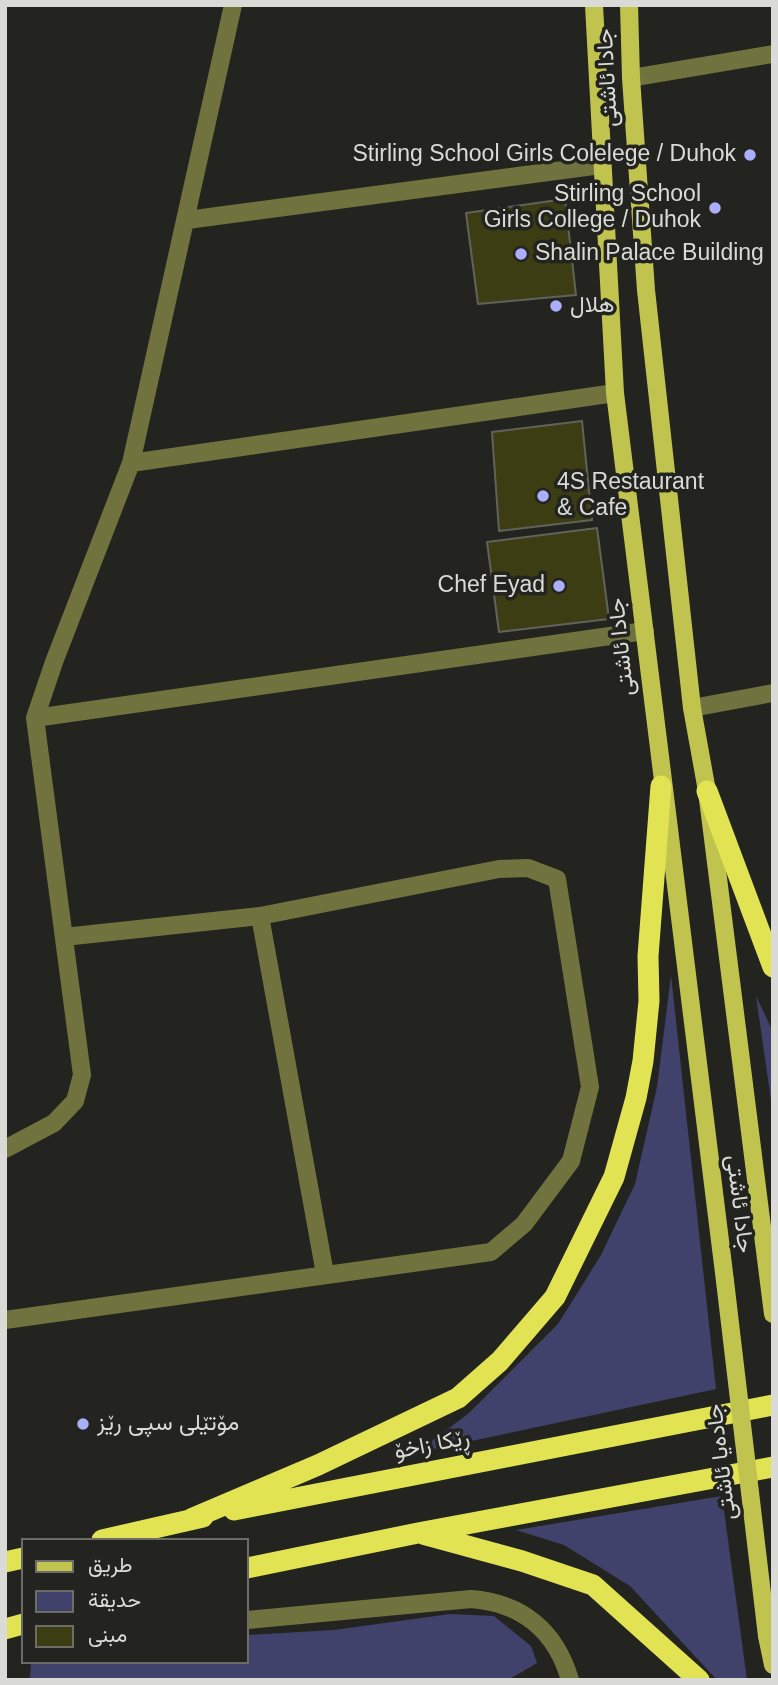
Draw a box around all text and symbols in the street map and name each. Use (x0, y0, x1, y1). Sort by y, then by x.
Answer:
street label: جادا ئاشتی (592, 28, 624, 128)
place label: Stirling School Girls Colelege / Duhok (352, 141, 736, 169)
marker: Stirling School Girls Colelege / Duhok (742, 147, 758, 163)
place label: Stirling School Girls College / Duhok (484, 181, 701, 235)
marker: Stirling School Girls College / Duhok (707, 200, 723, 216)
place label: Shalin Palace Building (535, 240, 764, 268)
marker: Shalin Palace Building (513, 246, 529, 262)
place label: هلال (570, 292, 615, 320)
marker: هلال (548, 298, 564, 314)
place label: 4S Restaurant & Cafe (557, 469, 704, 523)
marker: 4S Restaurant & Cafe (535, 488, 551, 504)
place label: Chef Eyad (438, 572, 545, 600)
marker: Chef Eyad (551, 578, 567, 594)
street label: جادا ئاشتی (603, 597, 641, 697)
street label: جادا ئاشتی (719, 1153, 759, 1255)
street label: جادەیا ئاشتی (701, 1402, 743, 1522)
place label: مۆتێلی سپی رێز (97, 1410, 239, 1438)
marker: مۆتێلی سپی رێز (75, 1416, 91, 1432)
street label: ڕێکا زاخۆ (392, 1424, 472, 1466)
legend (21, 1538, 248, 1664)
text: طريق (88, 1553, 133, 1576)
text: حديقة (88, 1588, 141, 1611)
text: مبنى (88, 1623, 127, 1646)

